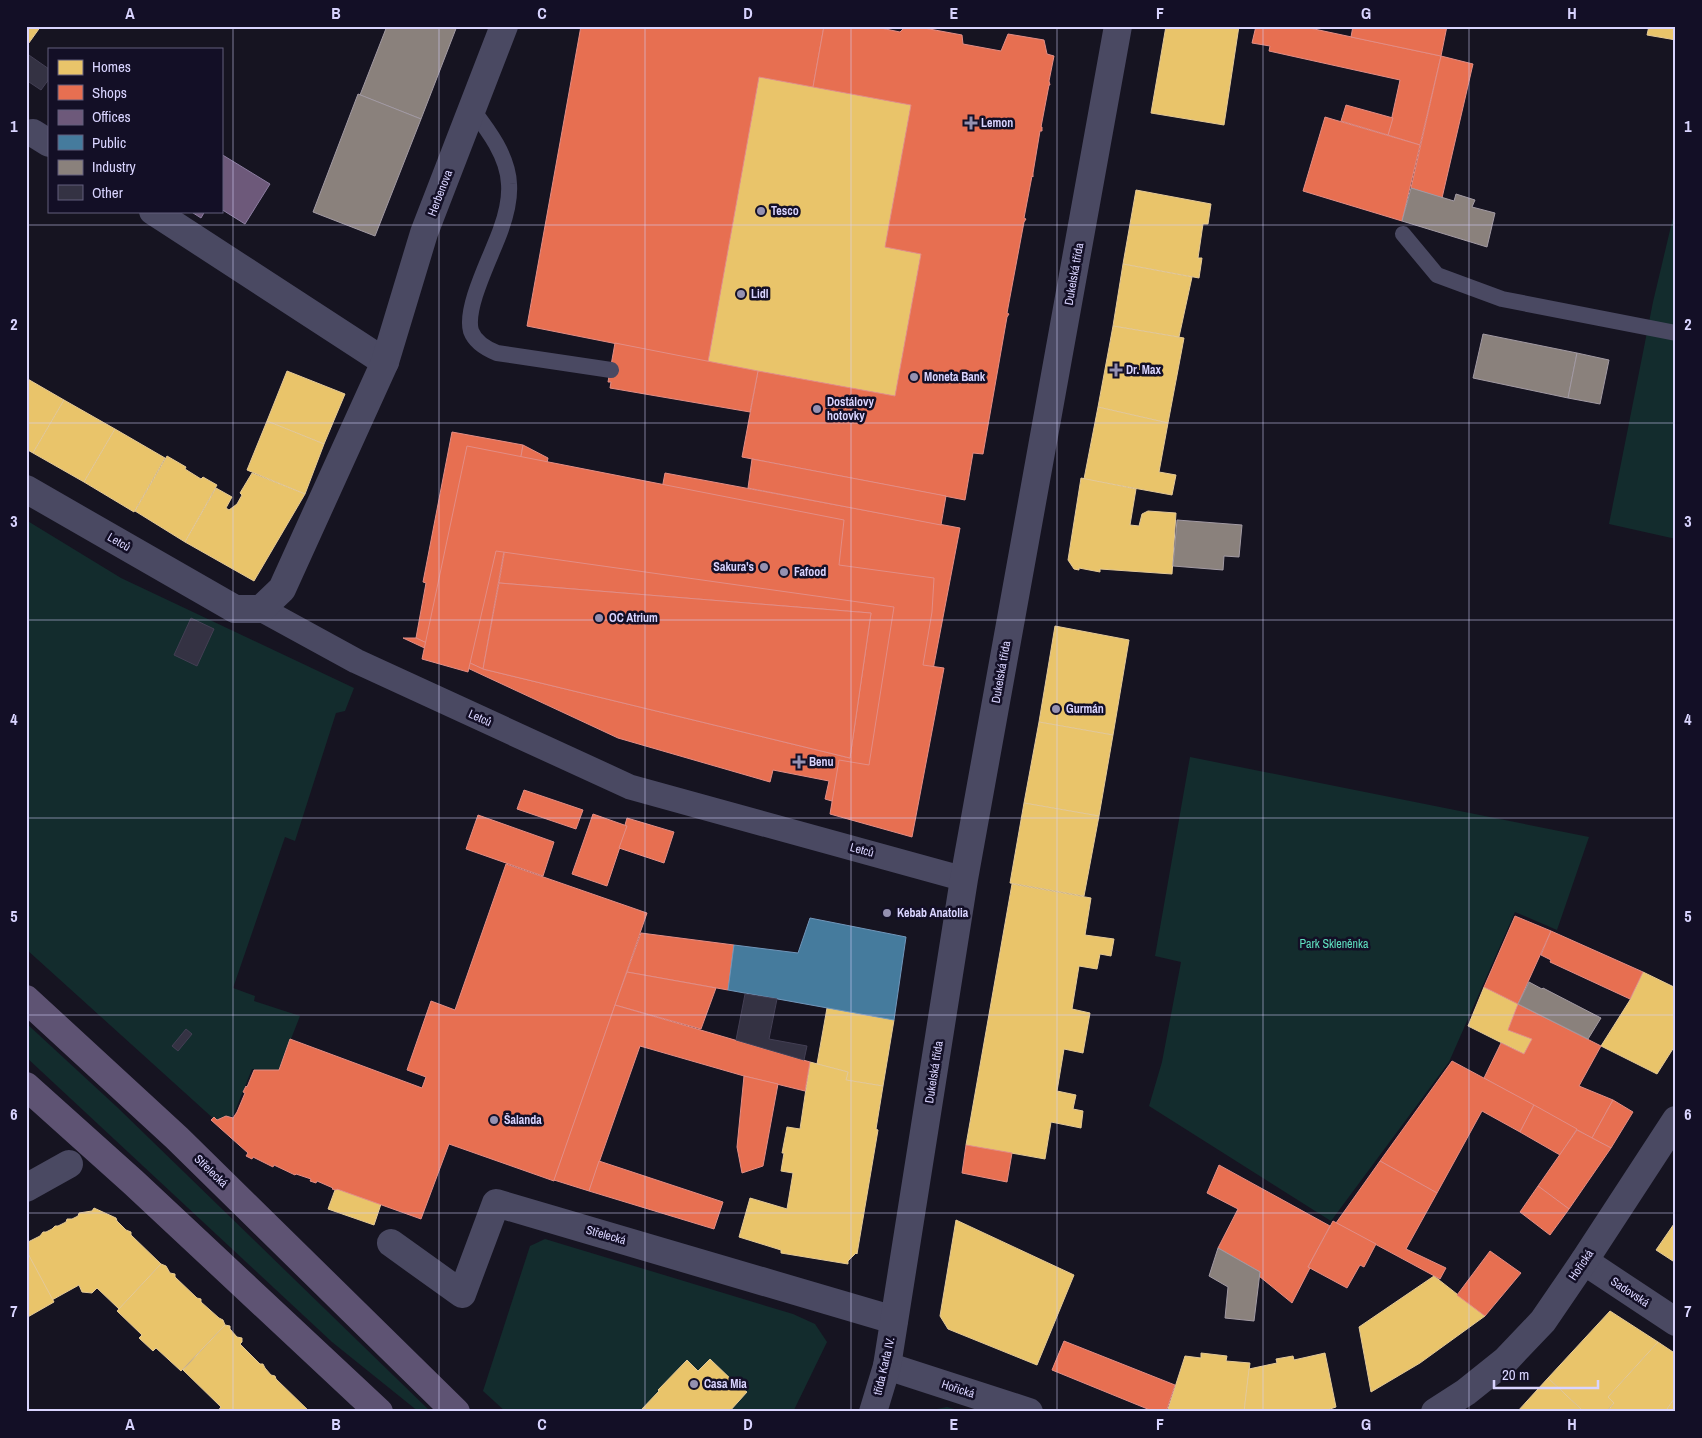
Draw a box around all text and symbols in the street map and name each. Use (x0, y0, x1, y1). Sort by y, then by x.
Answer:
text: A (125, 2, 135, 24)
text: B (331, 2, 341, 24)
text: C (537, 2, 547, 24)
text: D (743, 2, 753, 24)
text: E (950, 2, 959, 24)
text: F (1156, 2, 1164, 24)
text: G (1361, 2, 1371, 24)
text: H (1567, 2, 1577, 24)
legend (48, 48, 222, 212)
text: Homes (92, 56, 131, 77)
text: Shops (92, 82, 127, 103)
text: Offices (92, 106, 131, 127)
text: 1 (10, 115, 18, 137)
place label: Lemon (981, 115, 1013, 131)
text: 1 (1684, 115, 1692, 137)
marker: Lemon (965, 117, 977, 129)
text: Public (92, 132, 126, 153)
text: Industry (92, 156, 137, 177)
street label: Herbenova (424, 167, 456, 218)
text: Other (92, 182, 123, 203)
place label: Tesco (771, 203, 799, 219)
marker: Tesco (755, 205, 767, 217)
street label: Dukelská třída (1061, 241, 1087, 306)
place label: Lidl (751, 286, 769, 302)
marker: Lidl (735, 288, 747, 300)
text: 2 (10, 313, 18, 335)
text: 2 (1684, 313, 1692, 335)
place label: Dr. Max (1126, 362, 1162, 378)
marker: Dr. Max (1110, 364, 1122, 376)
place label: Moneta Bank (924, 369, 986, 385)
marker: Moneta Bank (908, 371, 920, 383)
place label: Dostálovy hotovky (827, 394, 875, 424)
marker: Dostálovy hotovky (811, 403, 823, 415)
text: 3 (10, 510, 18, 532)
text: 3 (1684, 510, 1692, 532)
street label: Letců (105, 529, 133, 555)
place label: Sakura's (713, 559, 755, 575)
marker: Sakura's (758, 561, 770, 573)
place label: Fafood (794, 564, 826, 580)
marker: Fafood (778, 566, 790, 578)
place label: OC Atrium (609, 610, 658, 626)
marker: OC Atrium (593, 612, 605, 624)
street label: Dukelská třída (988, 639, 1014, 704)
place label: Gurmán (1066, 701, 1104, 717)
marker: Gurmán (1050, 703, 1062, 715)
street label: Letců (466, 706, 494, 730)
text: 4 (10, 708, 18, 730)
text: 4 (1684, 708, 1692, 730)
place label: Benu (809, 754, 834, 770)
marker: Benu (793, 756, 805, 768)
street label: Letců (848, 839, 876, 861)
text: 5 (10, 905, 18, 927)
place label: Kebab Anatolia (897, 905, 969, 921)
text: 5 (1684, 905, 1692, 927)
marker: Kebab Anatolia (881, 907, 893, 919)
park label: Park Skleněnka (1300, 936, 1369, 952)
street label: Dukelská třída (921, 1039, 947, 1104)
text: 6 (10, 1103, 18, 1125)
text: 6 (1684, 1103, 1692, 1125)
place label: Šalanda (504, 1112, 542, 1128)
marker: Šalanda (488, 1114, 500, 1126)
street label: Střelecká (191, 1151, 232, 1191)
street label: Střelecká (584, 1222, 628, 1248)
street label: Hořická (1565, 1246, 1597, 1284)
street label: Sadovská (1608, 1273, 1653, 1311)
text: 7 (10, 1300, 18, 1322)
text: 7 (1684, 1300, 1692, 1322)
street label: třída Karla IV. (870, 1335, 898, 1397)
scale bar (1494, 1358, 1598, 1390)
text: 20 m (1502, 1364, 1529, 1385)
place label: Casa Mia (704, 1376, 747, 1392)
street label: Hořická (939, 1376, 977, 1402)
marker: Casa Mia (688, 1378, 700, 1390)
text: A (125, 1413, 135, 1435)
text: B (331, 1413, 341, 1435)
text: C (537, 1413, 547, 1435)
text: D (743, 1413, 753, 1435)
text: E (950, 1413, 959, 1435)
text: F (1156, 1413, 1164, 1435)
text: G (1361, 1413, 1371, 1435)
text: H (1567, 1413, 1577, 1435)

